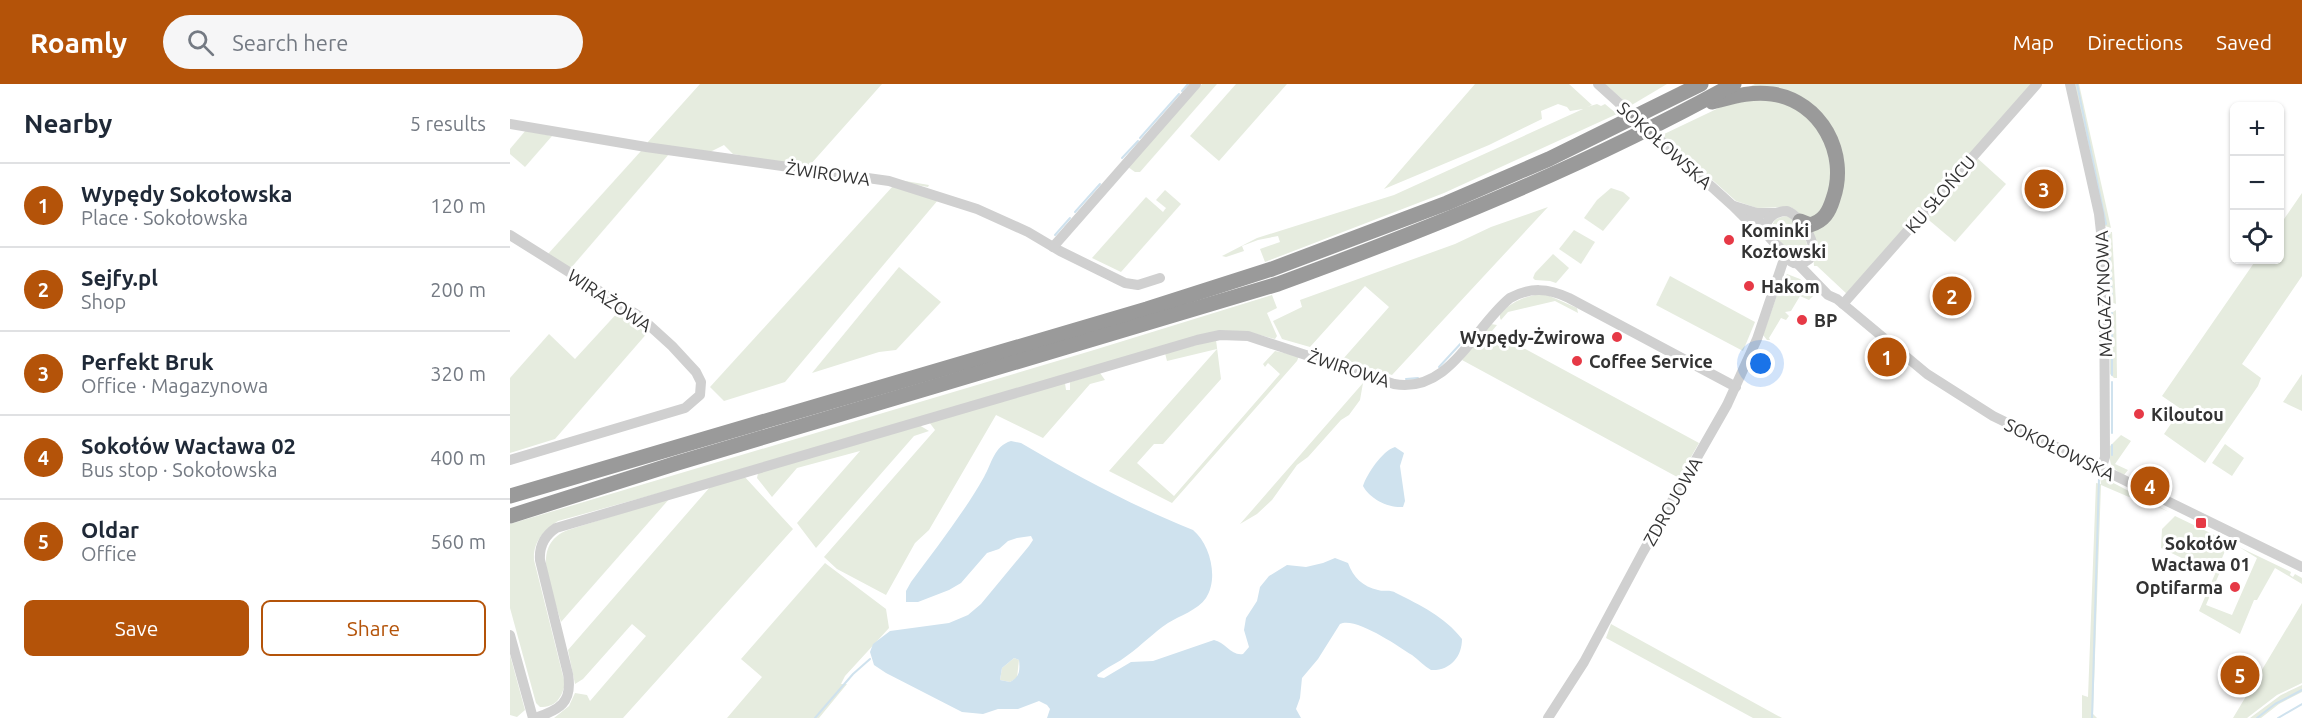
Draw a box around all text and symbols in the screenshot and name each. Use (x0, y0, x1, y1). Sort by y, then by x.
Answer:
search box (163, 15, 583, 69)
icon: search (184, 26, 217, 59)
text: Roamly (30, 27, 127, 58)
text: Search here (232, 30, 348, 55)
text: Map (2013, 30, 2054, 54)
text: Directions (2087, 30, 2183, 54)
text: Saved (2216, 30, 2272, 54)
street label: SOKOŁOWSKA (1614, 97, 1716, 193)
map controls (2230, 102, 2284, 264)
button: + (2230, 102, 2284, 156)
text: Nearby (24, 109, 112, 138)
text: 5 results (410, 112, 486, 135)
street label: KU SŁOŃCU (1900, 151, 1979, 237)
button: − (2230, 156, 2284, 210)
street label: ŻWIROWA (785, 157, 872, 189)
pin: 3 (2024, 166, 2063, 212)
text: Wypędy Sokołowska (81, 181, 292, 206)
text: 1 (38, 194, 49, 217)
text: 120 m (430, 194, 486, 217)
text: Place · Sokołowska (81, 206, 248, 229)
button: locate (2230, 210, 2284, 264)
place label: Kominki Kozłowski (1741, 220, 1826, 261)
street label: MAGAZYNOWA (2091, 230, 2115, 358)
marker: Kominki Kozłowski (1722, 233, 1736, 247)
text: Sejfy.pl (81, 265, 158, 290)
street label: WIRAŻOWA (564, 265, 656, 336)
pin: 2 (1932, 274, 1972, 318)
place label: Hakom (1761, 276, 1820, 296)
text: 2 (38, 278, 49, 301)
text: 200 m (430, 278, 486, 301)
marker: Hakom (1742, 279, 1756, 293)
text: Shop (81, 290, 126, 313)
place label: BP (1814, 310, 1837, 330)
marker: BP (1795, 313, 1809, 327)
place label: Wypędy-Żwirowa (1460, 327, 1605, 348)
marker: Wypędy-Żwirowa (1610, 330, 1624, 344)
pin: 1 (1868, 334, 1906, 380)
street label: ŻWIROWA (1306, 345, 1393, 391)
text: Perfekt Bruk (81, 349, 214, 374)
your location (1746, 349, 1775, 378)
place label: Coffee Service (1589, 351, 1713, 371)
marker: Coffee Service (1570, 354, 1584, 368)
text: 3 (38, 362, 49, 385)
text: 320 m (430, 362, 486, 385)
text: Office · Magazynowa (81, 374, 268, 397)
place label: Kiloutou (2151, 404, 2224, 424)
marker: Kiloutou (2132, 407, 2146, 421)
street label: SOKOŁOWSKA (2002, 414, 2119, 484)
text: Sokołów Wacława 02 (81, 433, 296, 458)
text: 4 (38, 446, 49, 469)
text: 400 m (430, 446, 486, 469)
street label: ZDROJOWA (1639, 453, 1705, 549)
text: Bus stop · Sokołowska (81, 458, 278, 481)
pin: 4 (2130, 464, 2170, 508)
marker: Sokołów Wacława 01 (2194, 516, 2208, 530)
text: Oldar (81, 517, 139, 542)
text: 5 (38, 530, 49, 553)
text: 560 m (430, 530, 486, 553)
place label: Sokołów Wacława 01 (2151, 533, 2251, 574)
text: Office (81, 542, 137, 565)
place label: Optifarma (2136, 577, 2223, 597)
marker: Optifarma (2228, 580, 2242, 594)
button: Save (24, 600, 249, 656)
button: Share (261, 600, 486, 656)
pin: 5 (2220, 652, 2260, 698)

